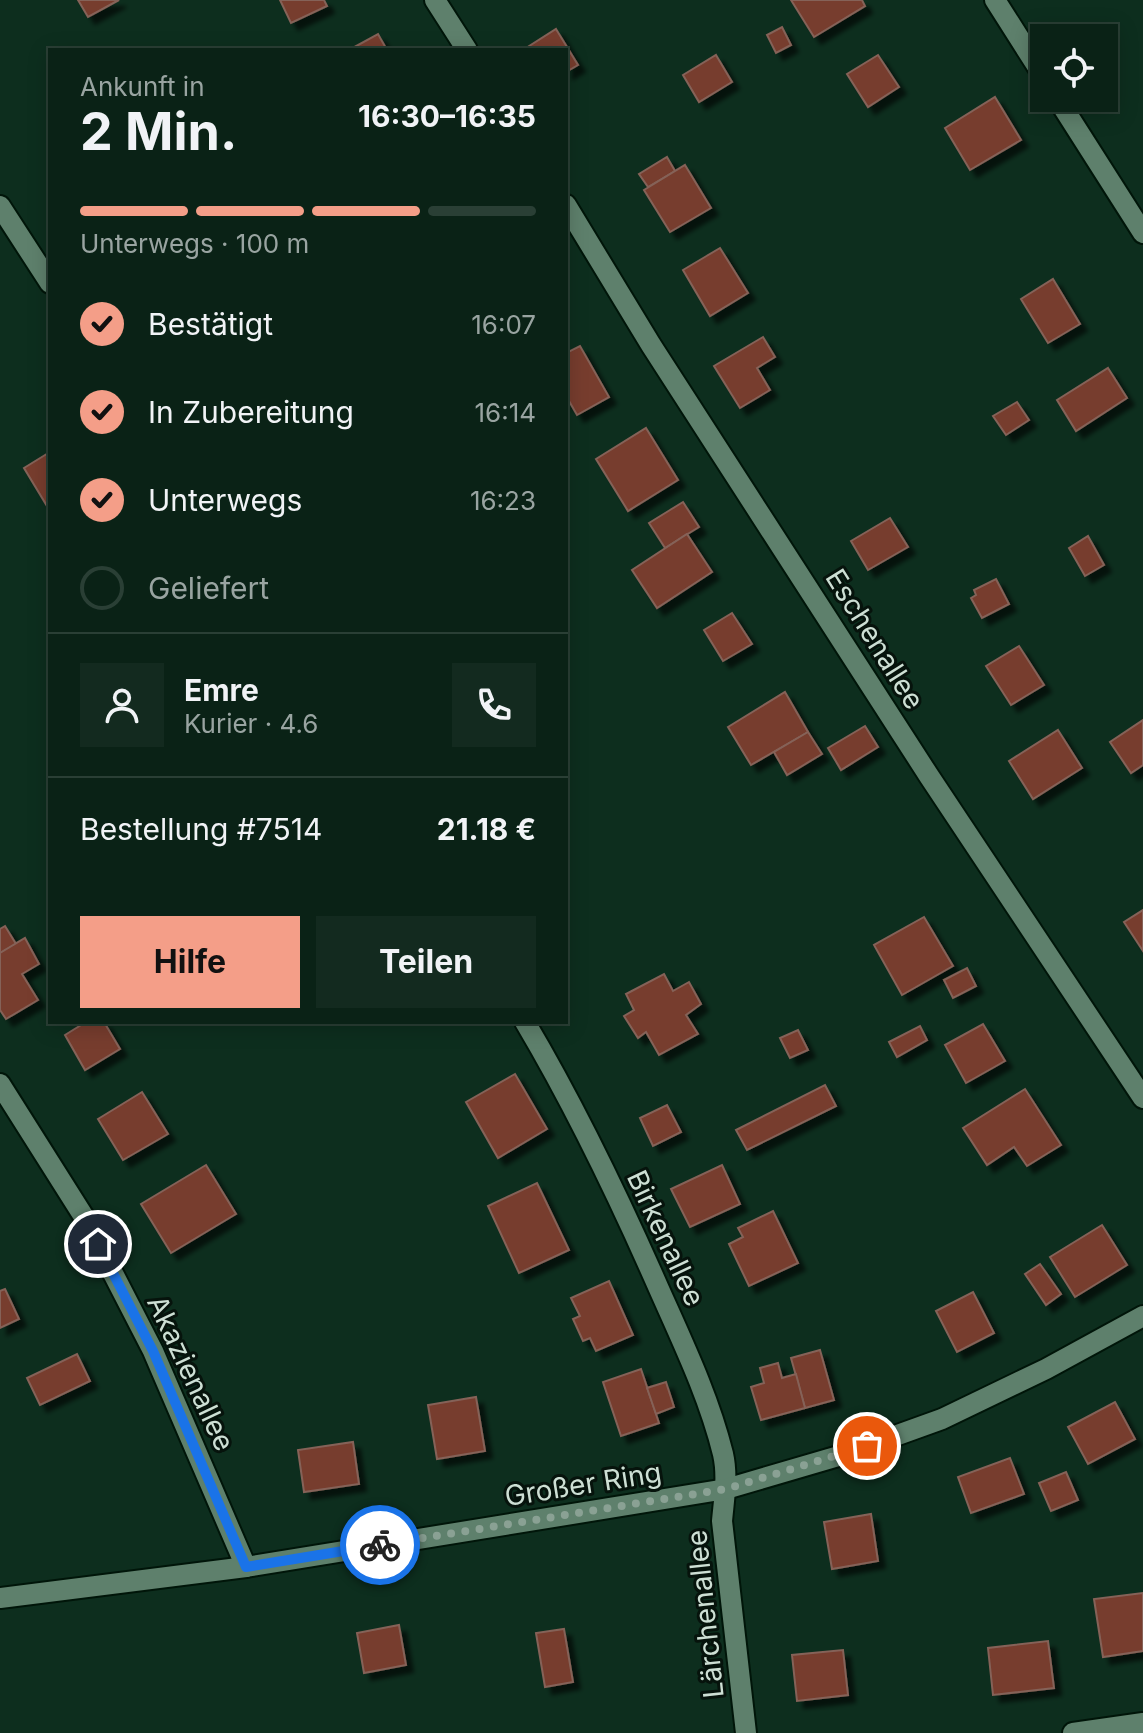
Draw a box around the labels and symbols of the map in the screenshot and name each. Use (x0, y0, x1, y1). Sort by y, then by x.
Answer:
street label: Eschenallee (818, 563, 932, 715)
street label: Birkenallee (620, 1165, 712, 1311)
pin (64, 1210, 132, 1278)
street label: Akazienallee (140, 1290, 242, 1456)
pin (833, 1412, 901, 1480)
street label: Großer Ring (502, 1455, 664, 1513)
courier (340, 1505, 420, 1585)
street label: Lärchenallee (679, 1528, 731, 1700)

